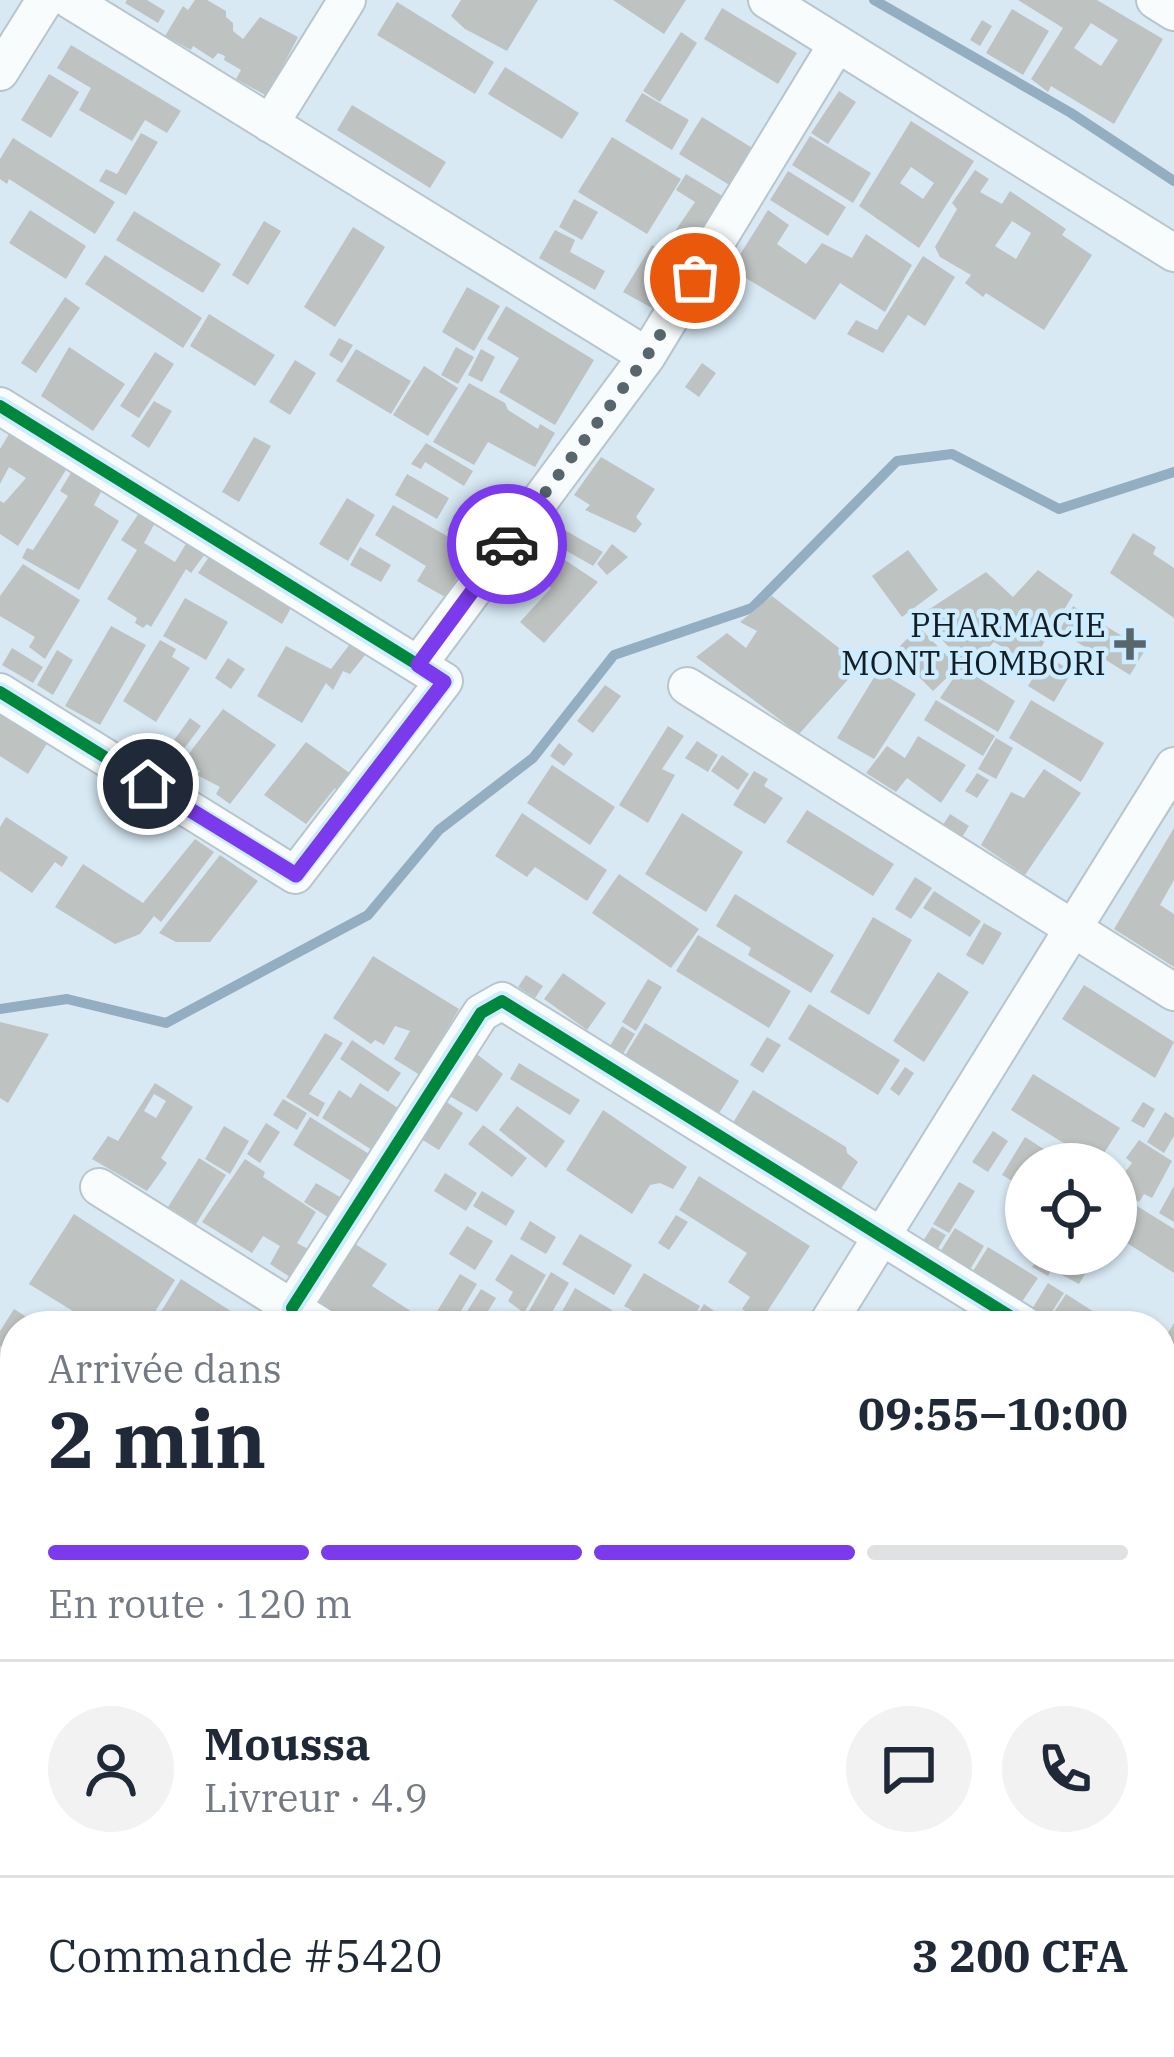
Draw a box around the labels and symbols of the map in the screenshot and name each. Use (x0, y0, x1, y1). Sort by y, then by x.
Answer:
pin (644, 227, 746, 329)
courier (447, 484, 567, 604)
place label: PHARMACIE MONT HOMBORI (841, 603, 1106, 684)
marker: PHARMACIE MONT HOMBORI (1117, 631, 1143, 657)
pin (97, 733, 199, 835)

